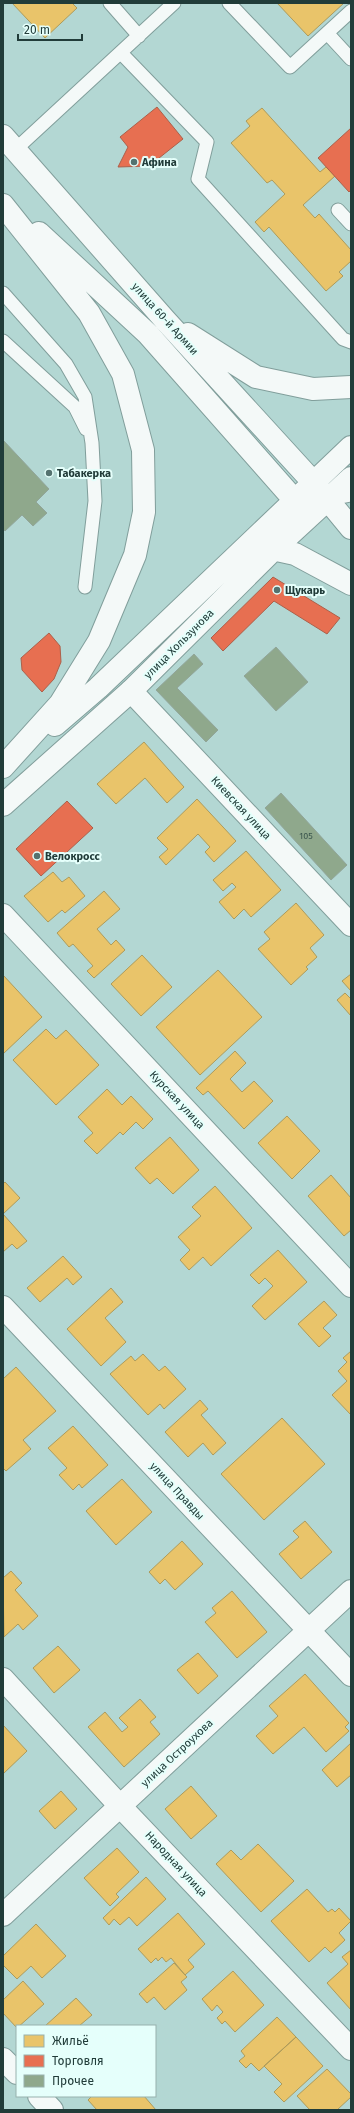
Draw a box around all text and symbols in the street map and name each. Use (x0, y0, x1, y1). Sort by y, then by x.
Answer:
scale bar (18, 16, 82, 42)
text: 20 m (24, 23, 50, 37)
place label: Афина (141, 156, 177, 169)
marker: Афина (129, 157, 139, 167)
street label: улица 60-й Армии (129, 280, 201, 358)
place label: Табакерка (57, 467, 111, 480)
marker: Табакерка (44, 468, 54, 478)
place label: Щукарь (285, 584, 325, 597)
marker: Щукарь (272, 585, 282, 595)
street label: улица Хользунова (141, 606, 217, 682)
street label: Киевская улица (208, 774, 274, 842)
house number: 105 (299, 831, 313, 841)
place label: Велокросс (45, 850, 101, 863)
marker: Велокросс (32, 851, 42, 861)
street label: Курская улица (147, 1068, 207, 1132)
street label: улица Правды (147, 1460, 207, 1522)
street label: улица Остроухова (138, 1716, 216, 1790)
street label: Народная улица (142, 1829, 210, 1899)
legend (16, 2025, 156, 2097)
text: Жильё (52, 2034, 89, 2048)
text: Торговля (52, 2054, 104, 2068)
text: Прочее (52, 2074, 94, 2088)

